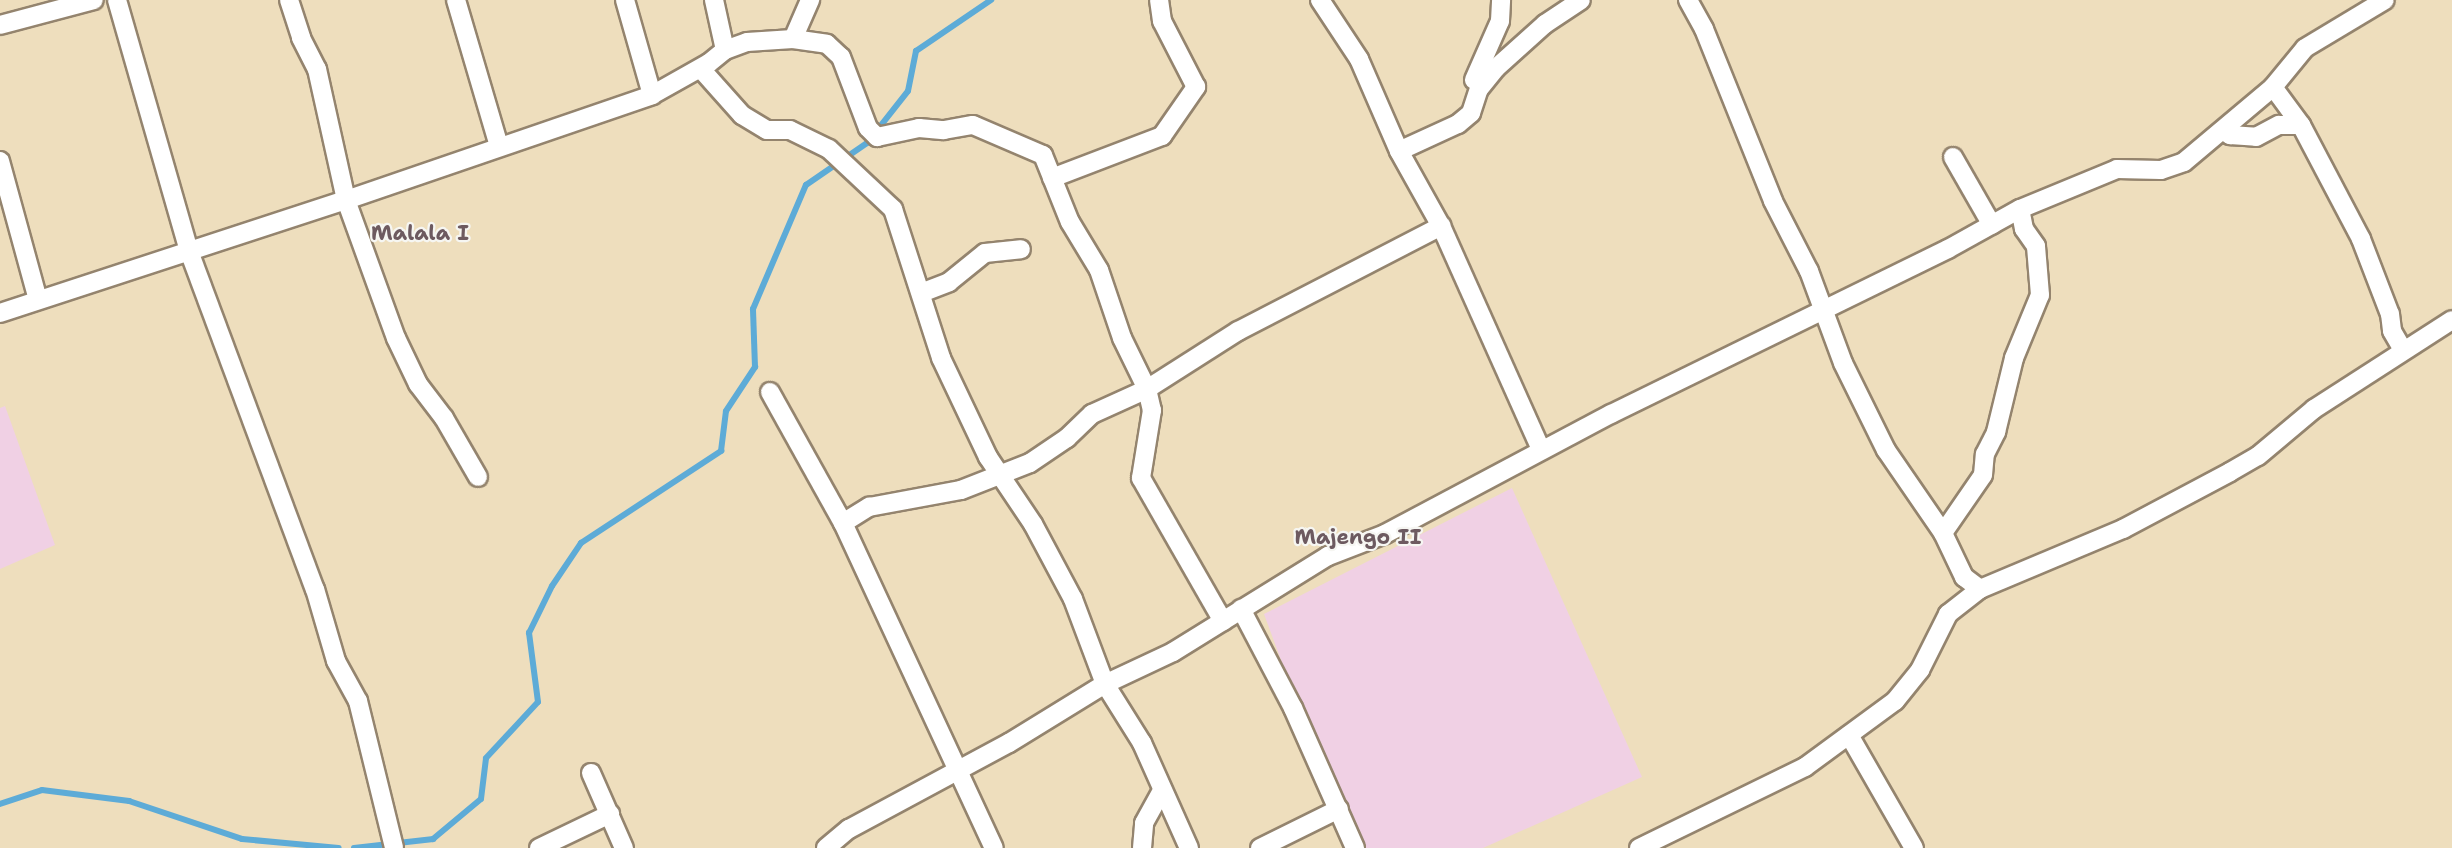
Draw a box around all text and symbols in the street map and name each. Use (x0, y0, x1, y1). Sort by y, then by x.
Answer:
district label: Malala I (371, 220, 469, 246)
district label: Majengo II (1294, 524, 1422, 550)

